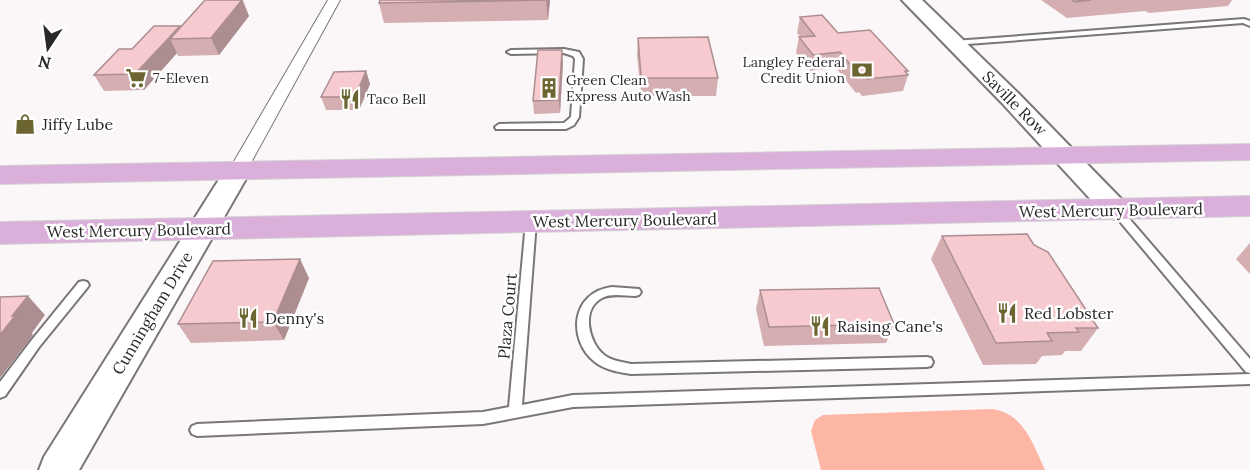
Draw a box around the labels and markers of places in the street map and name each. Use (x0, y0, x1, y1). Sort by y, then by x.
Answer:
place label: Langley Federal Credit Union (742, 53, 846, 87)
bank icon: Langley Federal Credit Union (850, 58, 874, 82)
supermarket icon: 7-Eleven (124, 66, 148, 90)
place label: 7-Eleven (153, 69, 209, 87)
place label: Green Clean Express Auto Wash (566, 71, 691, 105)
building icon: Green Clean Express Auto Wash (537, 76, 561, 100)
restaurant icon: Taco Bell (338, 87, 362, 111)
place label: Taco Bell (367, 90, 426, 108)
shop icon: Jiffy Lube (13, 112, 37, 136)
place label: Jiffy Lube (41, 114, 113, 134)
restaurant icon: Red Lobster (995, 301, 1019, 325)
place label: Red Lobster (1024, 303, 1113, 323)
restaurant icon: Denny's (236, 306, 260, 330)
place label: Denny's (265, 308, 324, 328)
restaurant icon: Raising Cane's (808, 314, 832, 338)
place label: Raising Cane's (837, 316, 943, 336)

